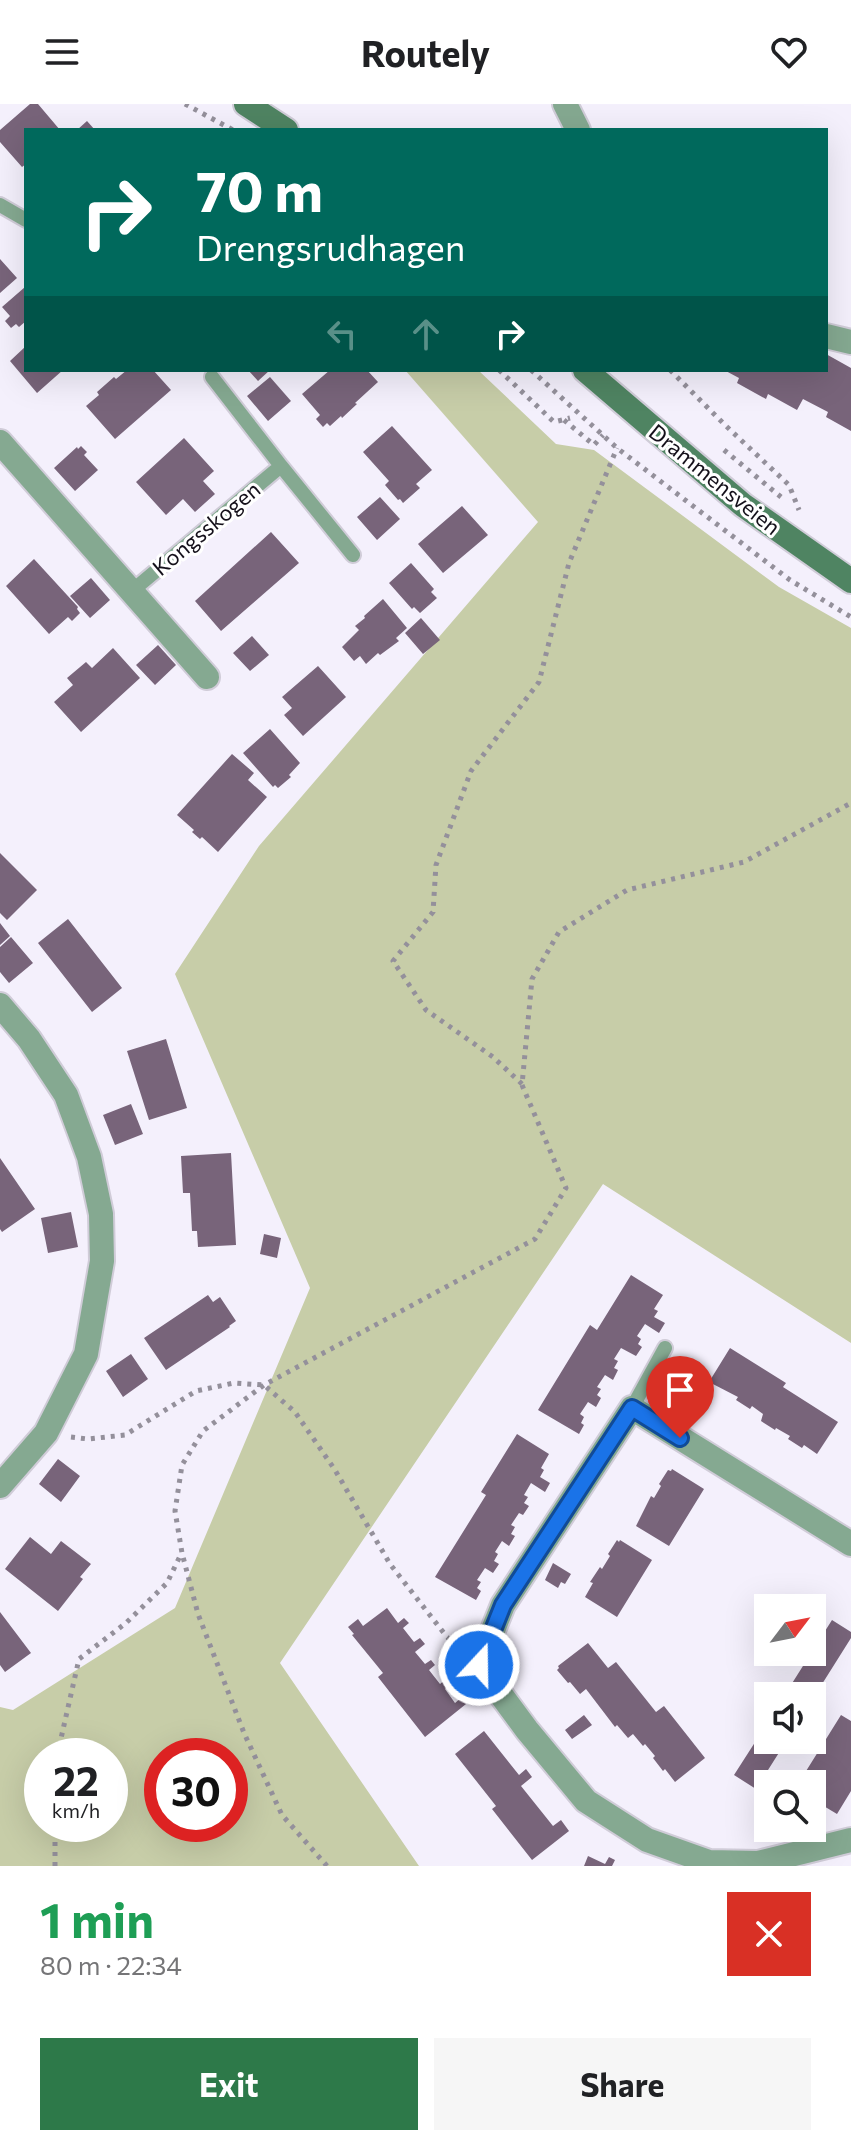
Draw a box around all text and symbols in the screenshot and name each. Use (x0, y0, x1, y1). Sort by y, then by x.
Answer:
icon: menu (40, 30, 84, 74)
text: Routely (361, 30, 490, 74)
icon: heart (767, 30, 811, 74)
text: 70 m (196, 155, 323, 224)
icon: right (64, 160, 168, 264)
text: Drengsrudhagen (196, 224, 465, 268)
icon: left (320, 312, 364, 356)
icon: ahead (404, 312, 448, 356)
icon: right (488, 312, 532, 356)
street label: Drammensveien (644, 418, 786, 540)
street label: Kongsskogen (147, 475, 265, 581)
pin (646, 1356, 714, 1438)
icon: arrive (658, 1368, 702, 1412)
north arrow (754, 1594, 826, 1666)
map controls (754, 1594, 826, 1842)
position arrow (437, 1623, 521, 1707)
button: sound (754, 1682, 826, 1754)
speed limit sign: 30 (144, 1738, 248, 1842)
text: 22 (53, 1755, 99, 1804)
button: search (754, 1770, 826, 1842)
text: km/h (52, 1798, 100, 1822)
text: 1 min (40, 1889, 154, 1948)
button: close (727, 1892, 811, 1976)
text: 80 m · 22:34 (40, 1949, 182, 1980)
button: Exit (40, 2038, 418, 2130)
button: Share (434, 2038, 811, 2130)

